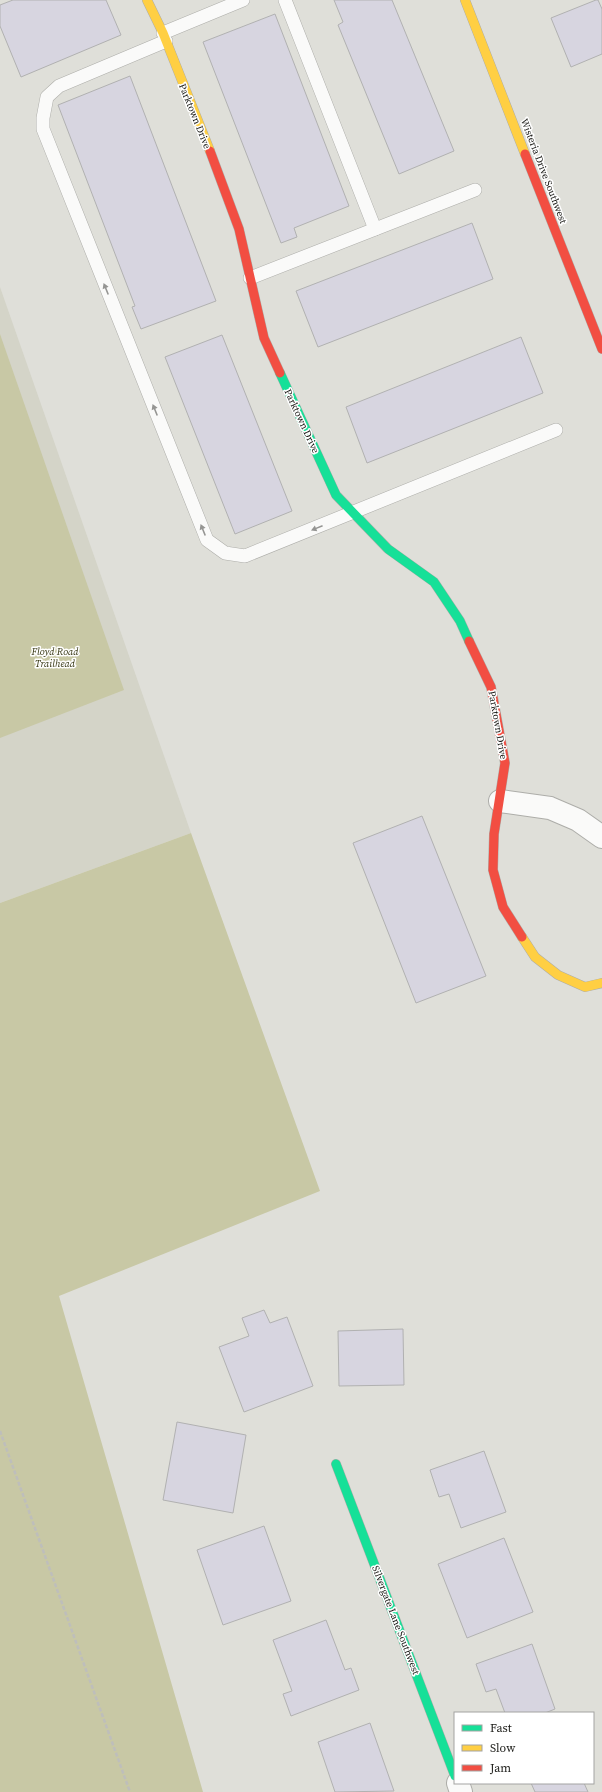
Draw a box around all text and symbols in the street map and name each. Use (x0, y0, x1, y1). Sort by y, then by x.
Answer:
street label: Parktown Drive (176, 81, 214, 151)
street label: Wisteria Drive Southwest (518, 117, 570, 226)
one-way arrow (103, 283, 109, 295)
street label: Parktown Drive (281, 387, 323, 455)
one-way arrow (151, 403, 157, 415)
one-way arrow (200, 524, 206, 536)
one-way arrow (310, 525, 322, 531)
park label: Floyd Road Trailhead (30, 645, 79, 670)
street label: Parktown Drive (486, 690, 510, 760)
street label: Silvergate Lane Southwest (369, 1564, 423, 1677)
legend (454, 1712, 594, 1784)
text: Fast (490, 1720, 512, 1736)
text: Slow (490, 1740, 516, 1756)
text: Jam (489, 1760, 511, 1776)

